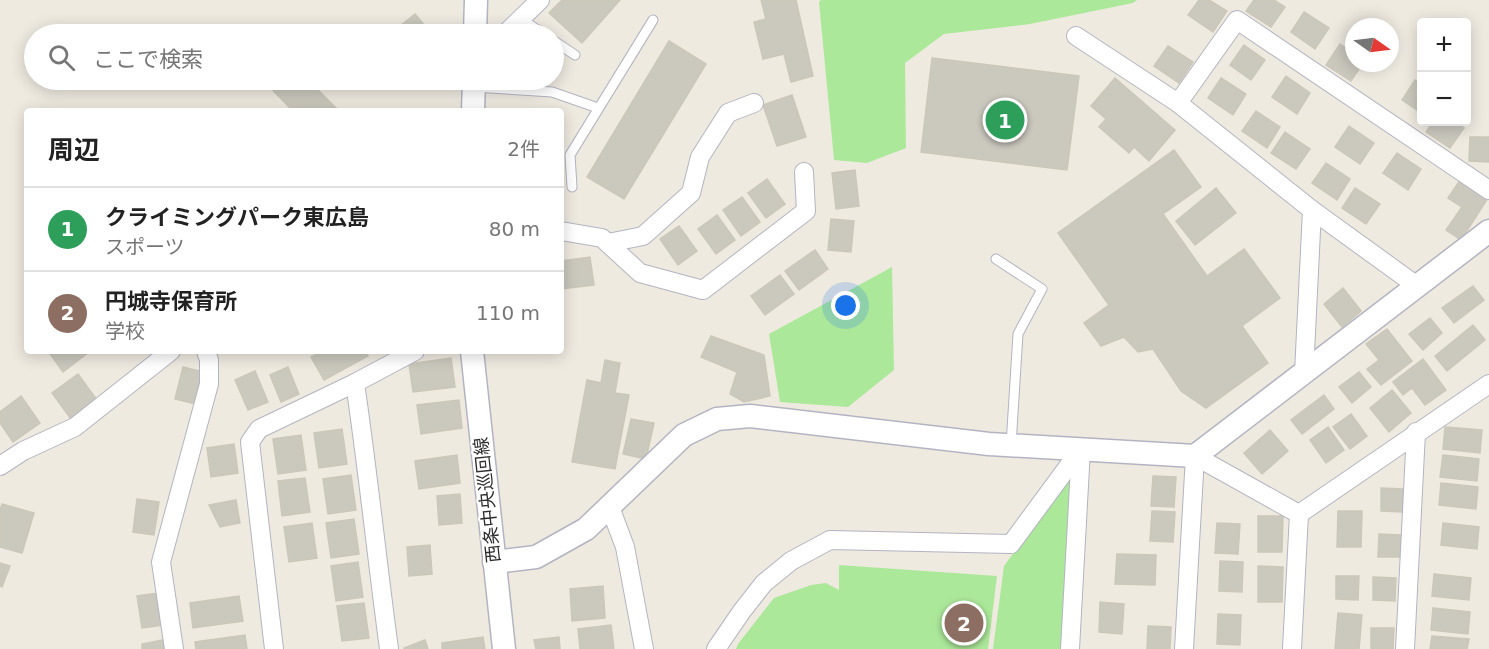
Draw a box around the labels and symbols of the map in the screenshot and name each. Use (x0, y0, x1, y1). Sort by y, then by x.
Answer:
north arrow (1345, 18, 1399, 72)
pin: 1 (986, 98, 1024, 142)
your location (831, 291, 860, 320)
street label: 西条中央巡回線 (470, 436, 504, 564)
pin: 2 (944, 600, 984, 646)

